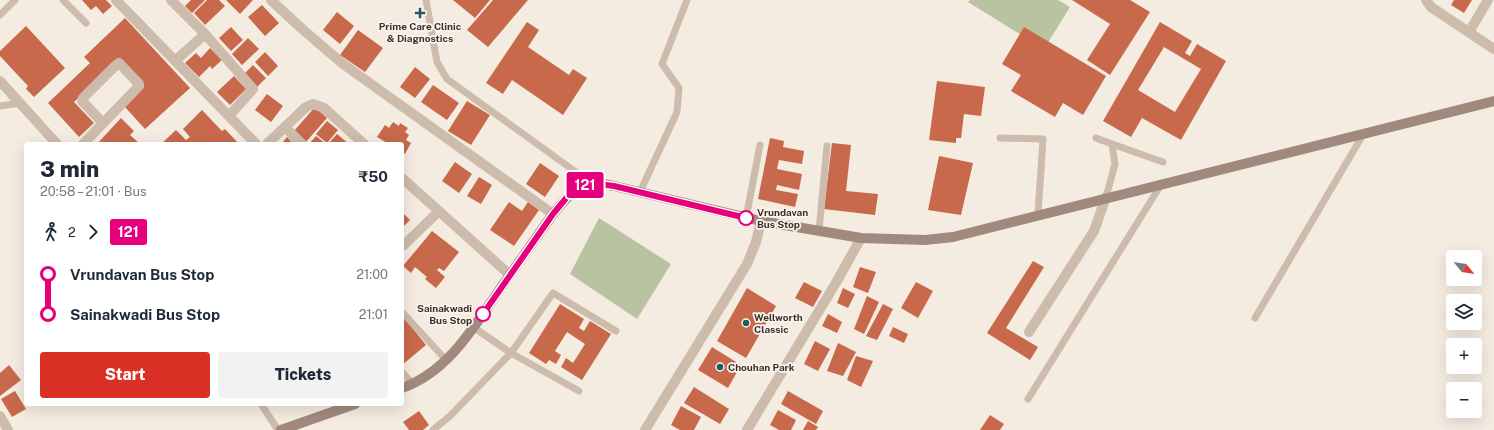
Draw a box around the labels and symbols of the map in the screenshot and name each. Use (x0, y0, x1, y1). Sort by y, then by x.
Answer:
marker: Prime Care Clinic & Diagnostics (414, 7, 426, 19)
place label: Prime Care Clinic & Diagnostics (379, 20, 462, 44)
line badge: 121 (562, 172, 608, 198)
place label: Vrundavan Bus Stop (757, 206, 808, 230)
marker: Vrundavan Bus Stop (738, 210, 754, 226)
north arrow (1446, 250, 1482, 286)
place label: Sainakwadi Bus Stop (417, 302, 472, 326)
marker: Sainakwadi Bus Stop (475, 306, 491, 322)
place label: Wellworth Classic (754, 311, 803, 335)
marker: Wellworth Classic (741, 318, 751, 328)
place label: Chouhan Park (728, 361, 795, 373)
marker: Chouhan Park (715, 362, 725, 372)

